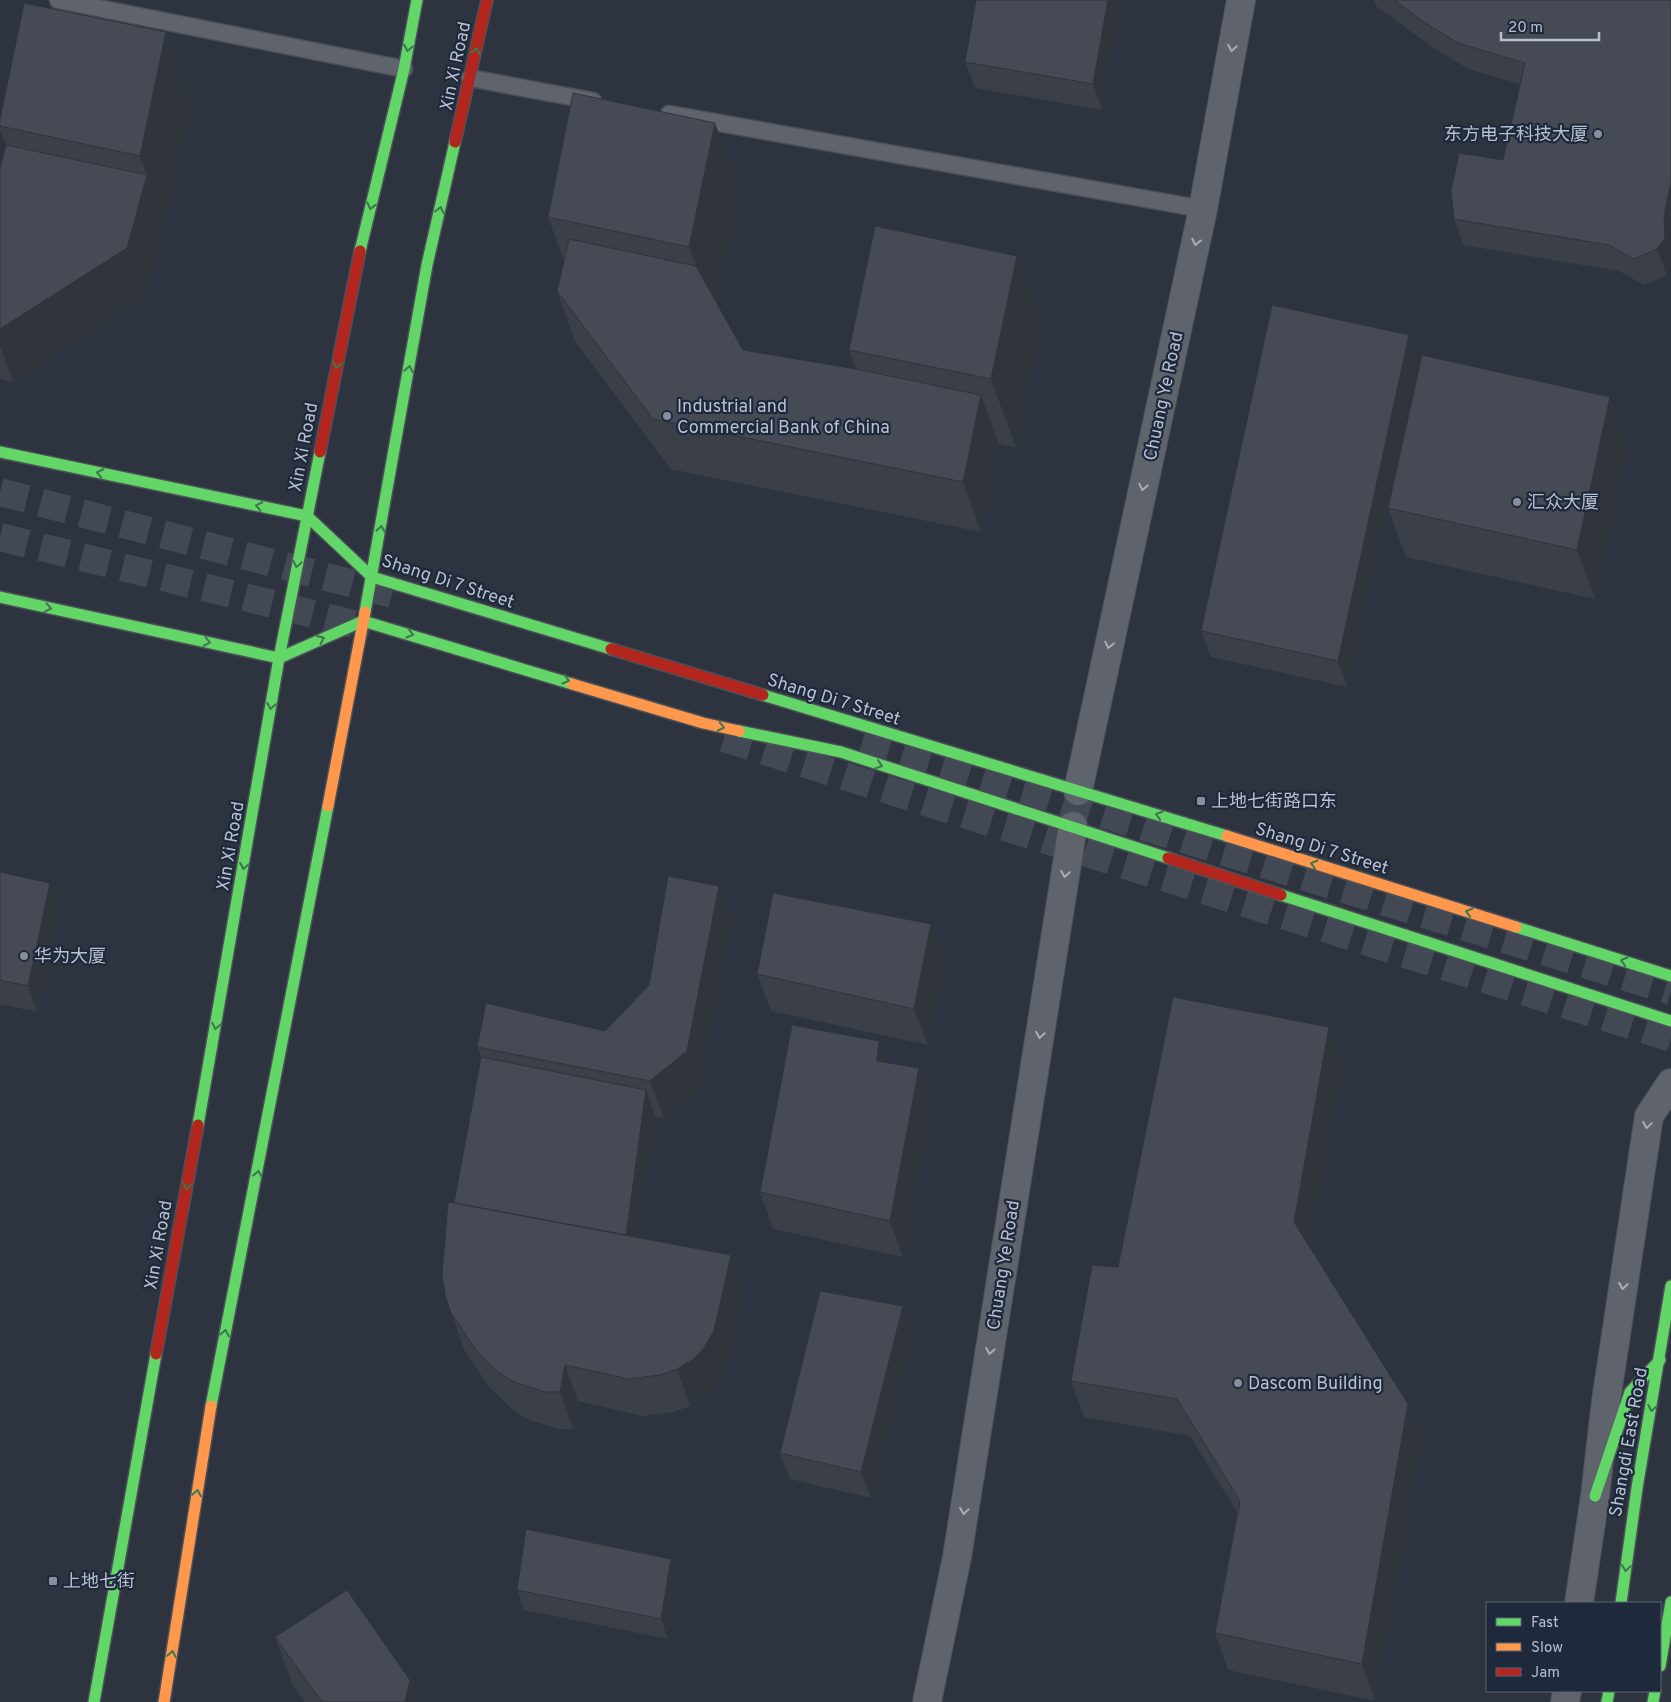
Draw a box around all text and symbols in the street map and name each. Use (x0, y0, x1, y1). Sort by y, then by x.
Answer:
scale bar (1501, 10, 1598, 42)
text: 20 m (1508, 19, 1543, 38)
street label: Xin Xi Road (436, 20, 477, 113)
one-way arrow (404, 43, 414, 52)
one-way arrow (1227, 44, 1238, 52)
one-way arrow (470, 47, 481, 56)
place label: 东方电子科技大厦 (1444, 124, 1588, 147)
marker: 东方电子科技大厦 (1592, 128, 1604, 140)
one-way arrow (366, 202, 377, 211)
one-way arrow (434, 205, 445, 214)
one-way arrow (1191, 238, 1202, 247)
street label: Chuang Ye Road (1140, 330, 1189, 463)
one-way arrow (332, 360, 343, 369)
one-way arrow (403, 365, 414, 374)
place label: Industrial and Commercial Bank of China (677, 396, 890, 440)
street label: Xin Xi Road (285, 401, 324, 494)
marker: Industrial and Commercial Bank of China (661, 410, 673, 422)
one-way arrow (95, 468, 104, 479)
one-way arrow (1138, 482, 1149, 491)
place label: 汇众大厦 (1527, 492, 1599, 515)
marker: 汇众大厦 (1511, 496, 1523, 508)
one-way arrow (254, 501, 263, 512)
one-way arrow (375, 525, 385, 534)
street label: Shang Di 7 Street (378, 550, 517, 615)
one-way arrow (293, 559, 303, 568)
one-way arrow (43, 602, 52, 613)
one-way arrow (405, 629, 413, 639)
one-way arrow (316, 635, 325, 646)
one-way arrow (202, 636, 211, 647)
one-way arrow (1104, 641, 1115, 650)
street label: Shang Di 7 Street (764, 669, 903, 732)
one-way arrow (561, 675, 569, 685)
one-way arrow (266, 702, 277, 710)
one-way arrow (717, 721, 726, 732)
one-way arrow (875, 759, 883, 769)
place label: 上地七街路口东 (1211, 791, 1337, 814)
marker: 上地七街路口东 (1195, 795, 1207, 807)
street label: Xin Xi Road (212, 800, 251, 893)
one-way arrow (1156, 811, 1164, 821)
street label: Shang Di 7 Street (1252, 818, 1391, 881)
one-way arrow (1311, 859, 1319, 869)
one-way arrow (239, 862, 250, 870)
one-way arrow (1061, 870, 1071, 879)
one-way arrow (1466, 908, 1474, 918)
place label: 华为大厦 (34, 946, 106, 969)
marker: 华为大厦 (18, 950, 30, 962)
one-way arrow (1621, 957, 1629, 967)
one-way arrow (211, 1022, 221, 1030)
one-way arrow (1035, 1030, 1045, 1039)
one-way arrow (1643, 1121, 1653, 1129)
one-way arrow (252, 1170, 262, 1178)
one-way arrow (182, 1181, 192, 1190)
street label: Xin Xi Road (140, 1199, 179, 1292)
street label: Chuang Ye Road (983, 1199, 1026, 1332)
one-way arrow (1618, 1282, 1629, 1290)
one-way arrow (220, 1329, 230, 1338)
one-way arrow (985, 1346, 995, 1355)
street label: Shangdi East Road (1605, 1366, 1654, 1519)
place label: Dascom Building (1248, 1373, 1383, 1396)
marker: Dascom Building (1232, 1377, 1244, 1389)
one-way arrow (1647, 1403, 1657, 1412)
one-way arrow (191, 1489, 202, 1497)
one-way arrow (959, 1508, 970, 1516)
one-way arrow (1621, 1565, 1632, 1573)
place label: 上地七街 (63, 1571, 135, 1594)
marker: 上地七街 (47, 1575, 59, 1587)
legend (1486, 1602, 1661, 1692)
text: Fast (1531, 1614, 1559, 1633)
text: Slow (1531, 1639, 1563, 1658)
one-way arrow (166, 1649, 176, 1658)
text: Jam (1531, 1664, 1560, 1683)

